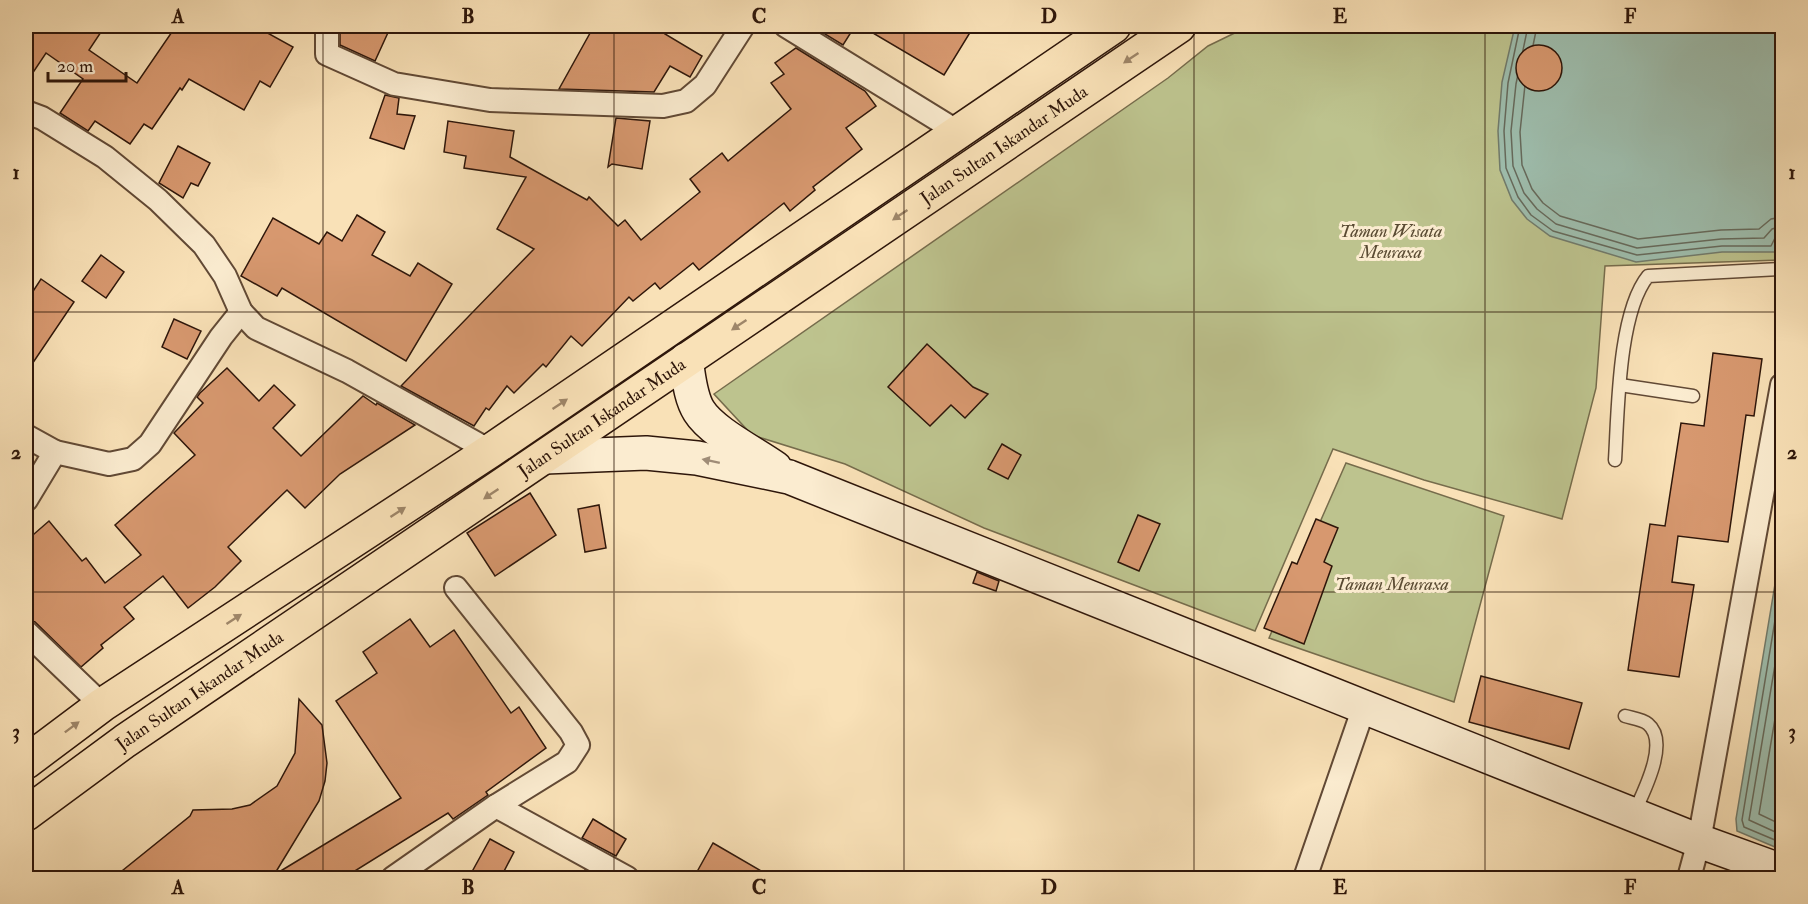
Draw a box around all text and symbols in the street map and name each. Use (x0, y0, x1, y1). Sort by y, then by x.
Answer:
text: A (171, 4, 185, 29)
text: B (461, 4, 475, 29)
text: C (752, 4, 766, 29)
text: D (1041, 4, 1057, 29)
text: E (1333, 4, 1348, 29)
text: F (1624, 4, 1637, 29)
scale bar (48, 45, 126, 83)
one-way arrow (1123, 52, 1139, 63)
text: 20 m (57, 55, 93, 78)
street label: Jalan Sultan Iskandar Muda (915, 79, 1093, 210)
text: 1 (12, 160, 20, 185)
text: 1 (1788, 160, 1796, 185)
one-way arrow (892, 209, 908, 220)
park label: Taman Wisata Meuraxa (1340, 220, 1442, 264)
one-way arrow (730, 319, 747, 330)
street label: Jalan Sultan Iskandar Muda (513, 352, 690, 483)
one-way arrow (551, 398, 567, 410)
text: 2 (11, 440, 21, 465)
text: 2 (1787, 440, 1797, 465)
one-way arrow (701, 456, 720, 465)
one-way arrow (483, 488, 499, 499)
one-way arrow (389, 506, 405, 518)
park label: Taman Meuraxa (1335, 573, 1449, 596)
one-way arrow (226, 613, 243, 624)
street label: Jalan Sultan Iskandar Muda (110, 625, 288, 756)
text: 3 (12, 719, 20, 744)
text: 3 (1788, 719, 1796, 744)
one-way arrow (65, 722, 80, 734)
text: A (171, 875, 185, 900)
text: B (461, 875, 475, 900)
text: C (752, 875, 766, 900)
text: D (1041, 875, 1057, 900)
text: E (1333, 875, 1348, 900)
text: F (1624, 875, 1637, 900)

